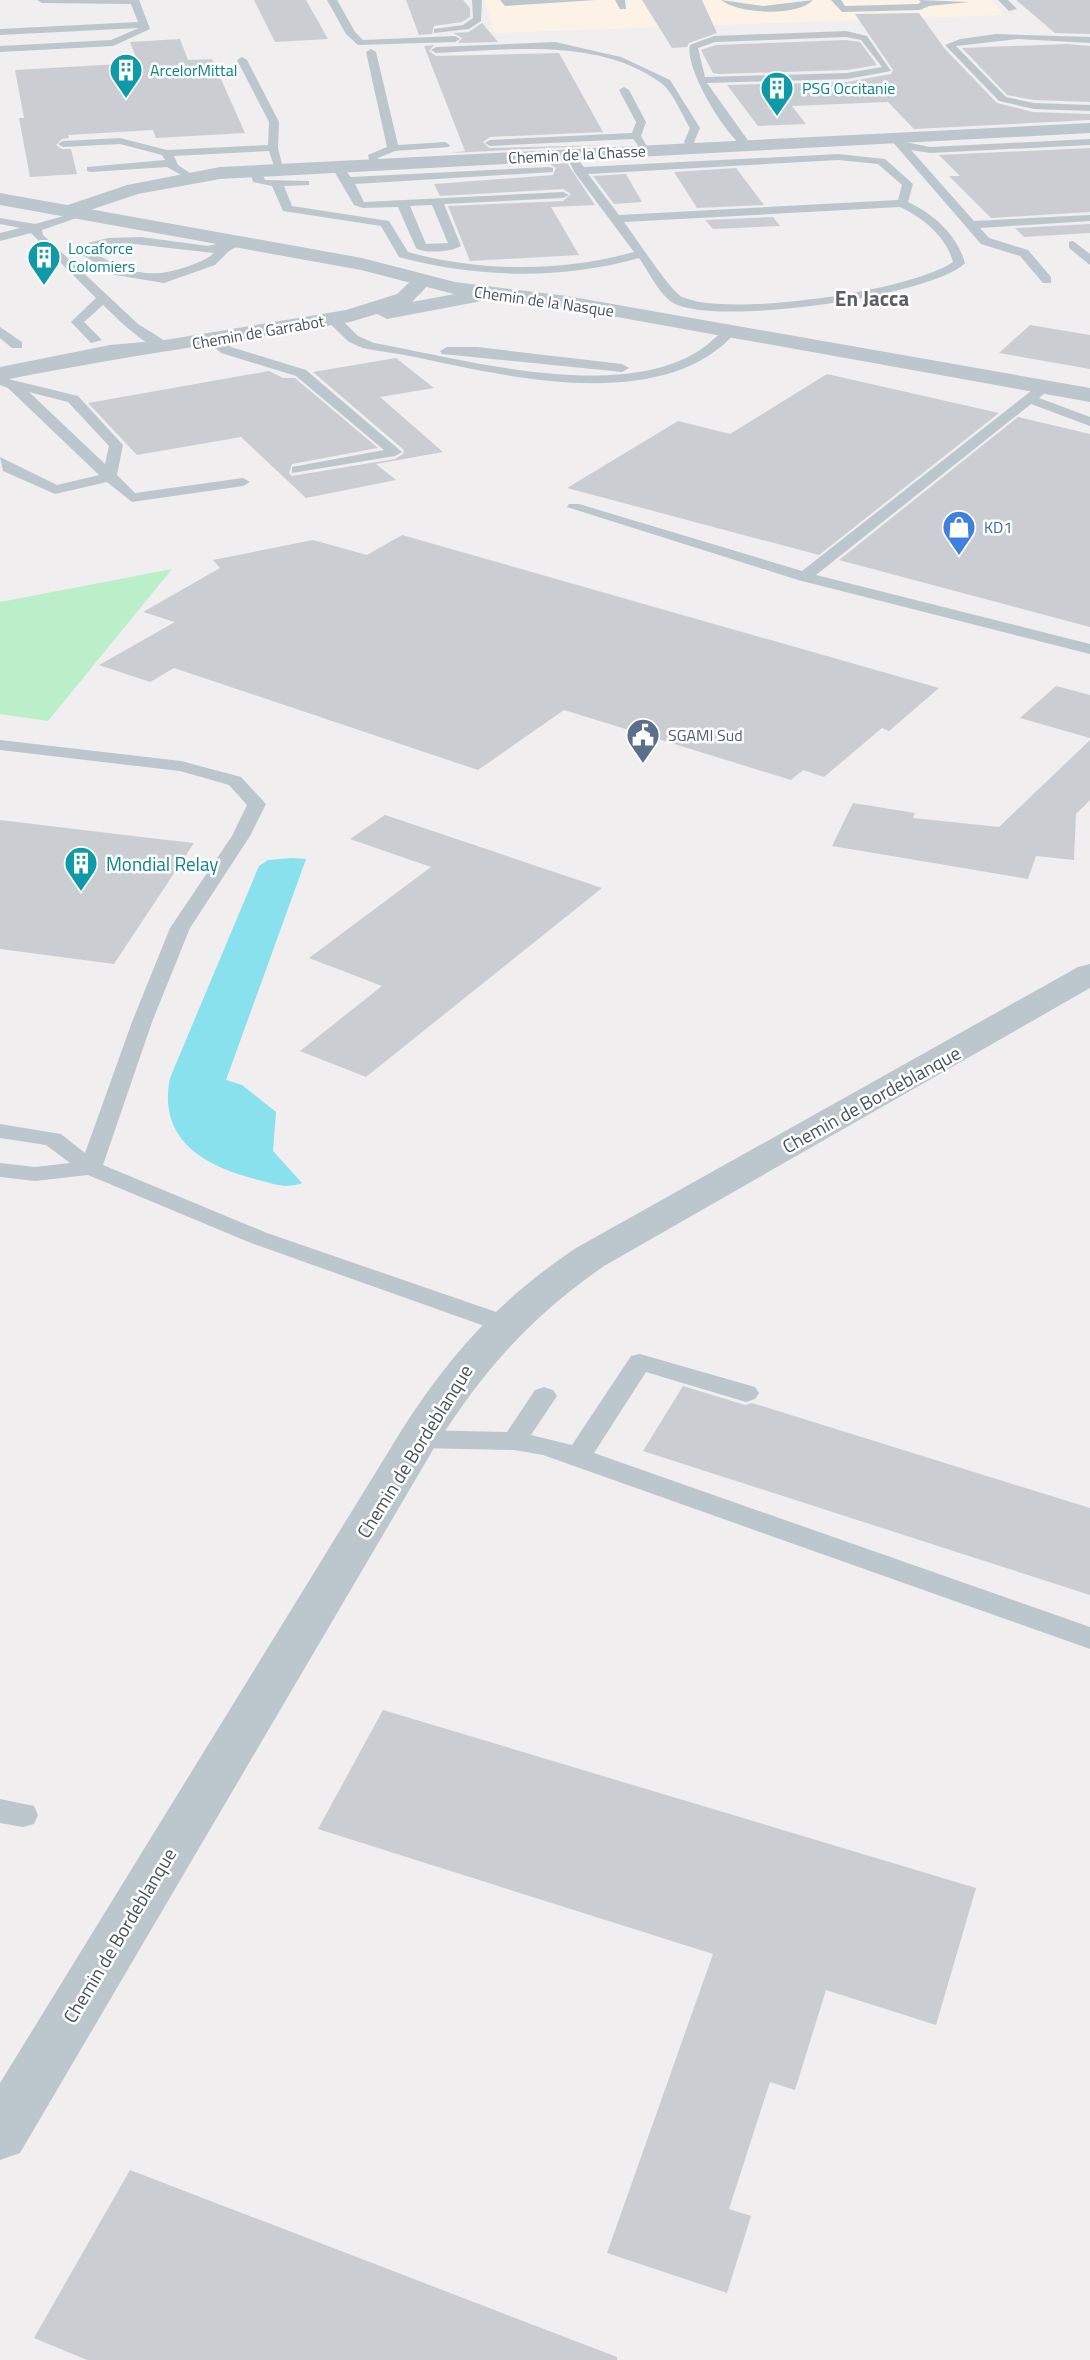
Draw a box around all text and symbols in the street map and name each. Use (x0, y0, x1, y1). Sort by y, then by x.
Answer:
building icon: ArcelorMittal (107, 51, 145, 100)
place label: ArcelorMittal (150, 58, 237, 82)
building icon: PSG Occitanie (758, 69, 796, 118)
place label: PSG Occitanie (802, 76, 895, 100)
street label: Chemin de la Chasse (507, 138, 647, 170)
place label: Locaforce Colomiers (68, 236, 135, 278)
building icon: Locaforce Colomiers (25, 238, 63, 287)
street label: Chemin de la Nasque (473, 279, 615, 323)
district label: En Jacca (835, 282, 909, 314)
street label: Chemin de Garrabot (190, 308, 326, 355)
shop icon: KD1 (940, 508, 978, 557)
place label: KD1 (984, 515, 1012, 539)
public building icon: SGAMI Sud (624, 716, 662, 765)
place label: SGAMI Sud (668, 723, 743, 747)
building icon: Mondial Relay (62, 844, 100, 893)
place label: Mondial Relay (106, 849, 219, 878)
street label: Chemin de Bordeblanque (777, 1038, 965, 1160)
street label: Chemin de Bordeblanque (349, 1359, 479, 1543)
street label: Chemin de Bordeblanque (55, 1842, 183, 2028)

